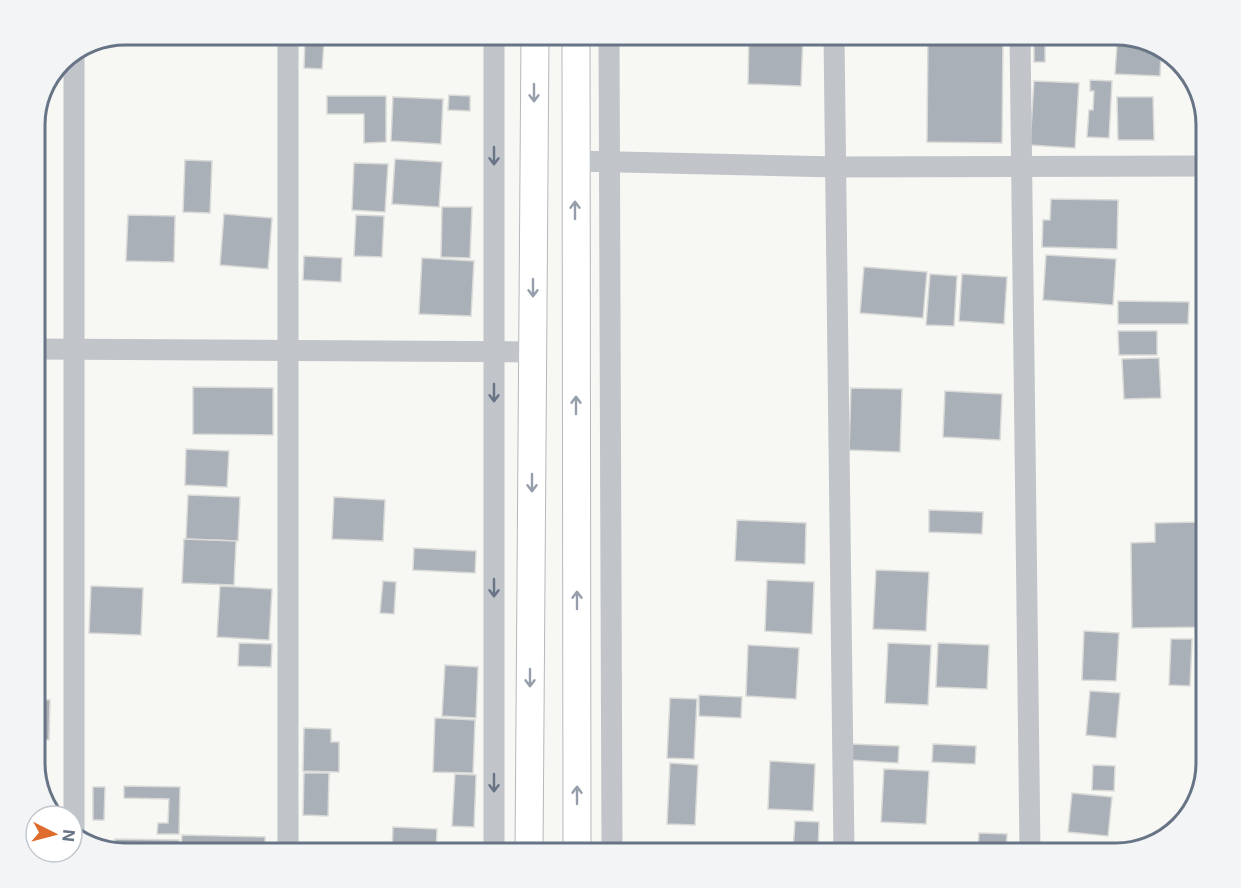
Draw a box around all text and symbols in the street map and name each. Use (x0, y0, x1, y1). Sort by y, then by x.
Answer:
one-way arrow (529, 83, 540, 103)
one-way arrow (488, 146, 500, 166)
one-way arrow (569, 200, 581, 220)
one-way arrow (527, 277, 539, 297)
one-way arrow (488, 383, 500, 403)
one-way arrow (570, 395, 582, 415)
one-way arrow (526, 472, 538, 492)
one-way arrow (488, 578, 500, 598)
one-way arrow (571, 590, 582, 610)
one-way arrow (524, 667, 536, 687)
one-way arrow (488, 773, 500, 793)
one-way arrow (571, 785, 583, 805)
north arrow (24, 804, 84, 864)
text: N (58, 828, 80, 843)

